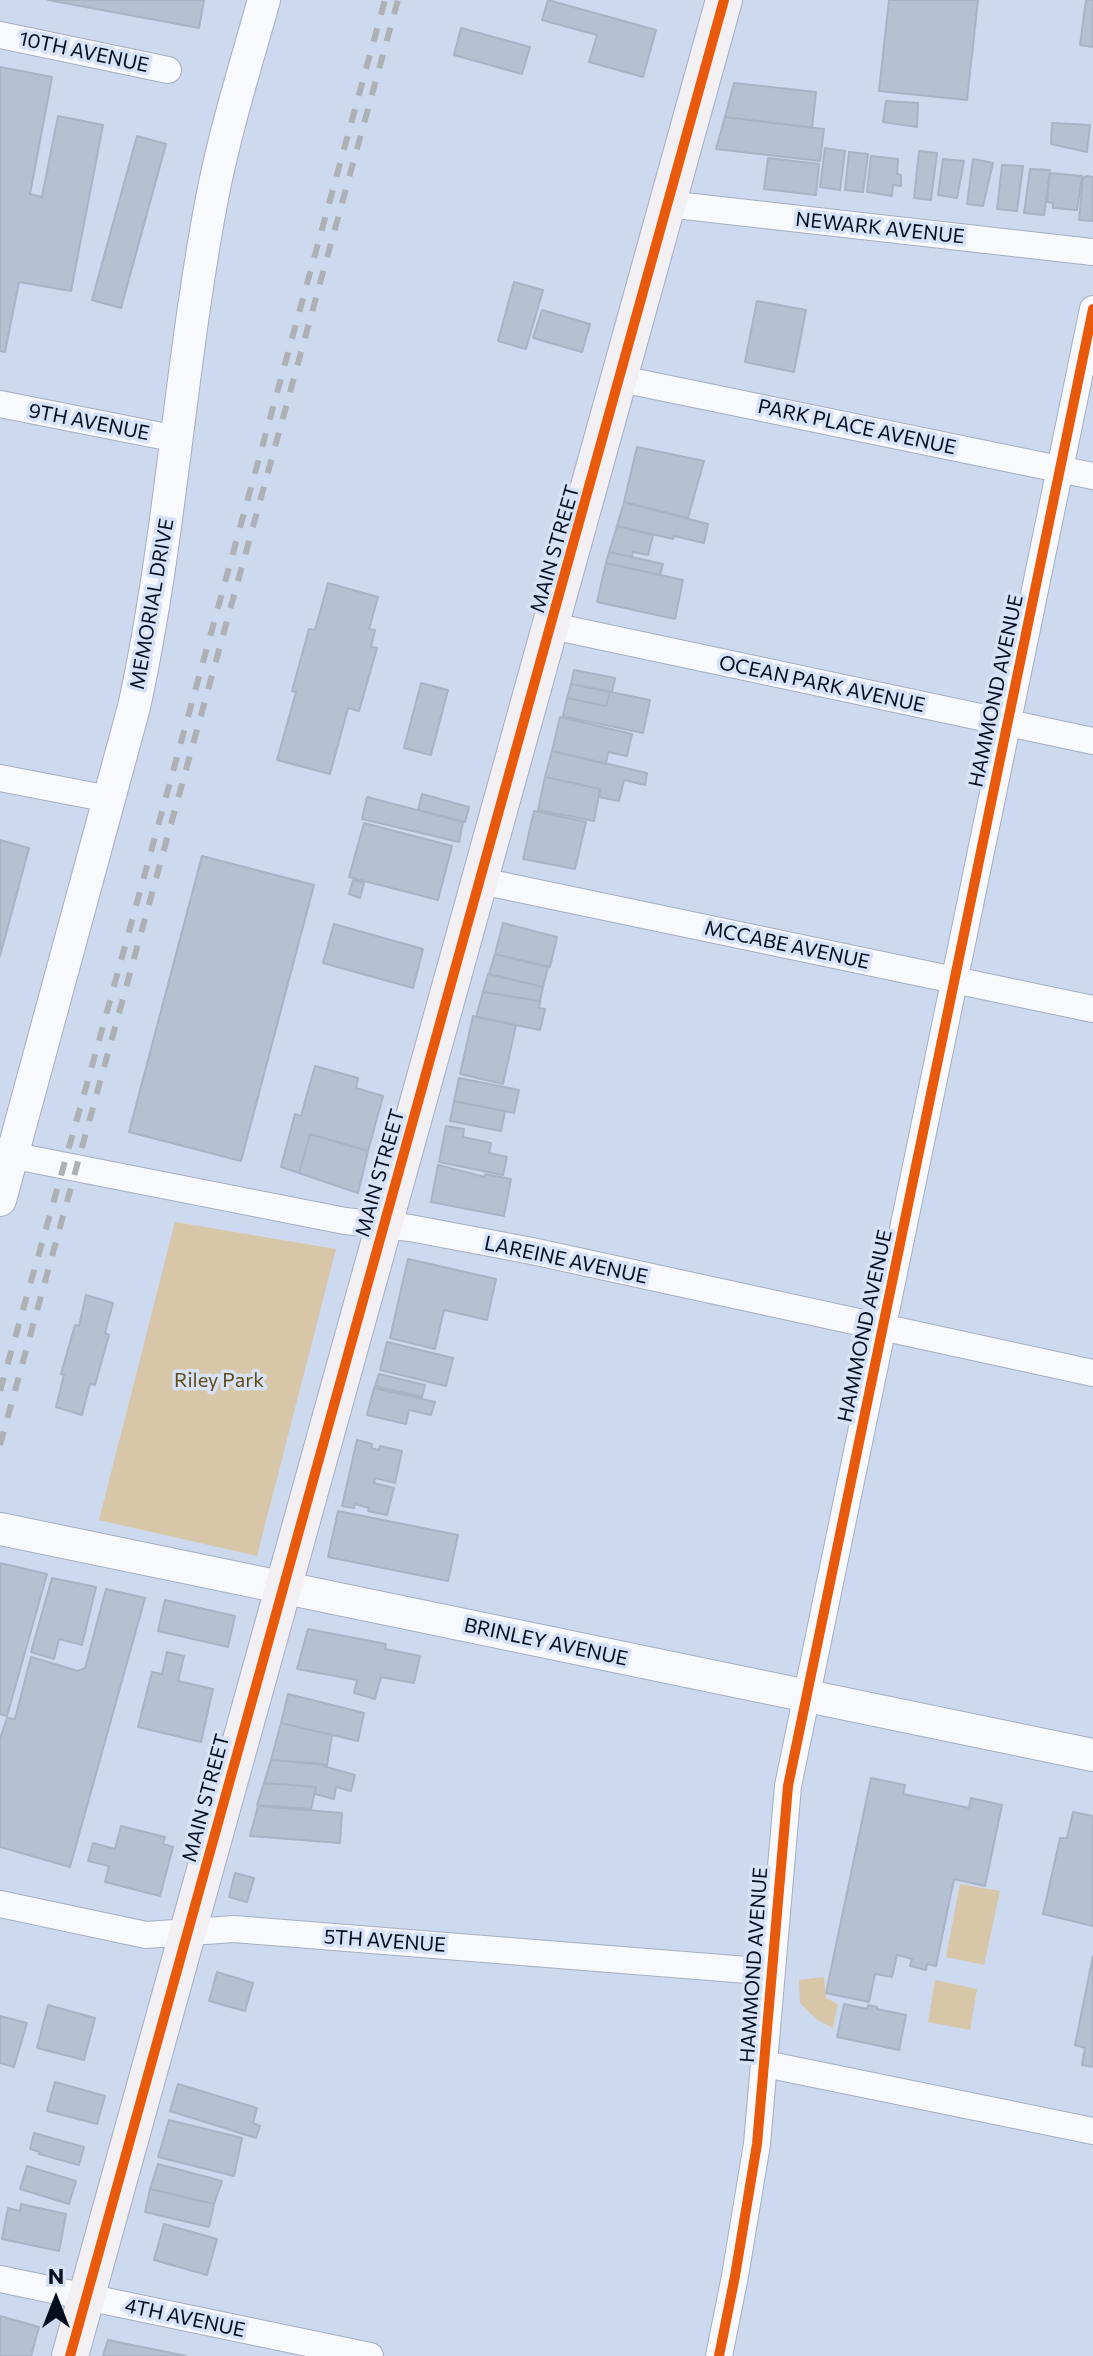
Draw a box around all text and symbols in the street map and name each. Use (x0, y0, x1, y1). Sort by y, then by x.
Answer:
street label: 10TH AVENUE (17, 27, 151, 77)
street label: NEWARK AVENUE (794, 207, 966, 249)
street label: PARK PLACE AVENUE (756, 394, 958, 460)
street label: 9TH AVENUE (27, 399, 151, 445)
street label: MAIN STREET (525, 482, 585, 616)
street label: MEMORIAL DRIVE (125, 516, 179, 692)
street label: HAMMOND AVENUE (964, 593, 1028, 789)
street label: OCEAN PARK AVENUE (717, 650, 927, 718)
street label: MCCABE AVENUE (702, 916, 872, 974)
street label: MAIN STREET (350, 1106, 410, 1240)
street label: HAMMOND AVENUE (833, 1228, 897, 1424)
street label: LAREINE AVENUE (482, 1231, 650, 1289)
park label: Riley Park (174, 1368, 264, 1392)
street label: BRINLEY AVENUE (462, 1613, 630, 1671)
street label: MAIN STREET (177, 1731, 235, 1865)
street label: HAMMOND AVENUE (735, 1866, 773, 2064)
street label: 5TH AVENUE (323, 1925, 447, 1957)
north arrow (16, 2260, 96, 2340)
text: N (48, 2262, 64, 2289)
street label: 4TH AVENUE (123, 2294, 247, 2342)

